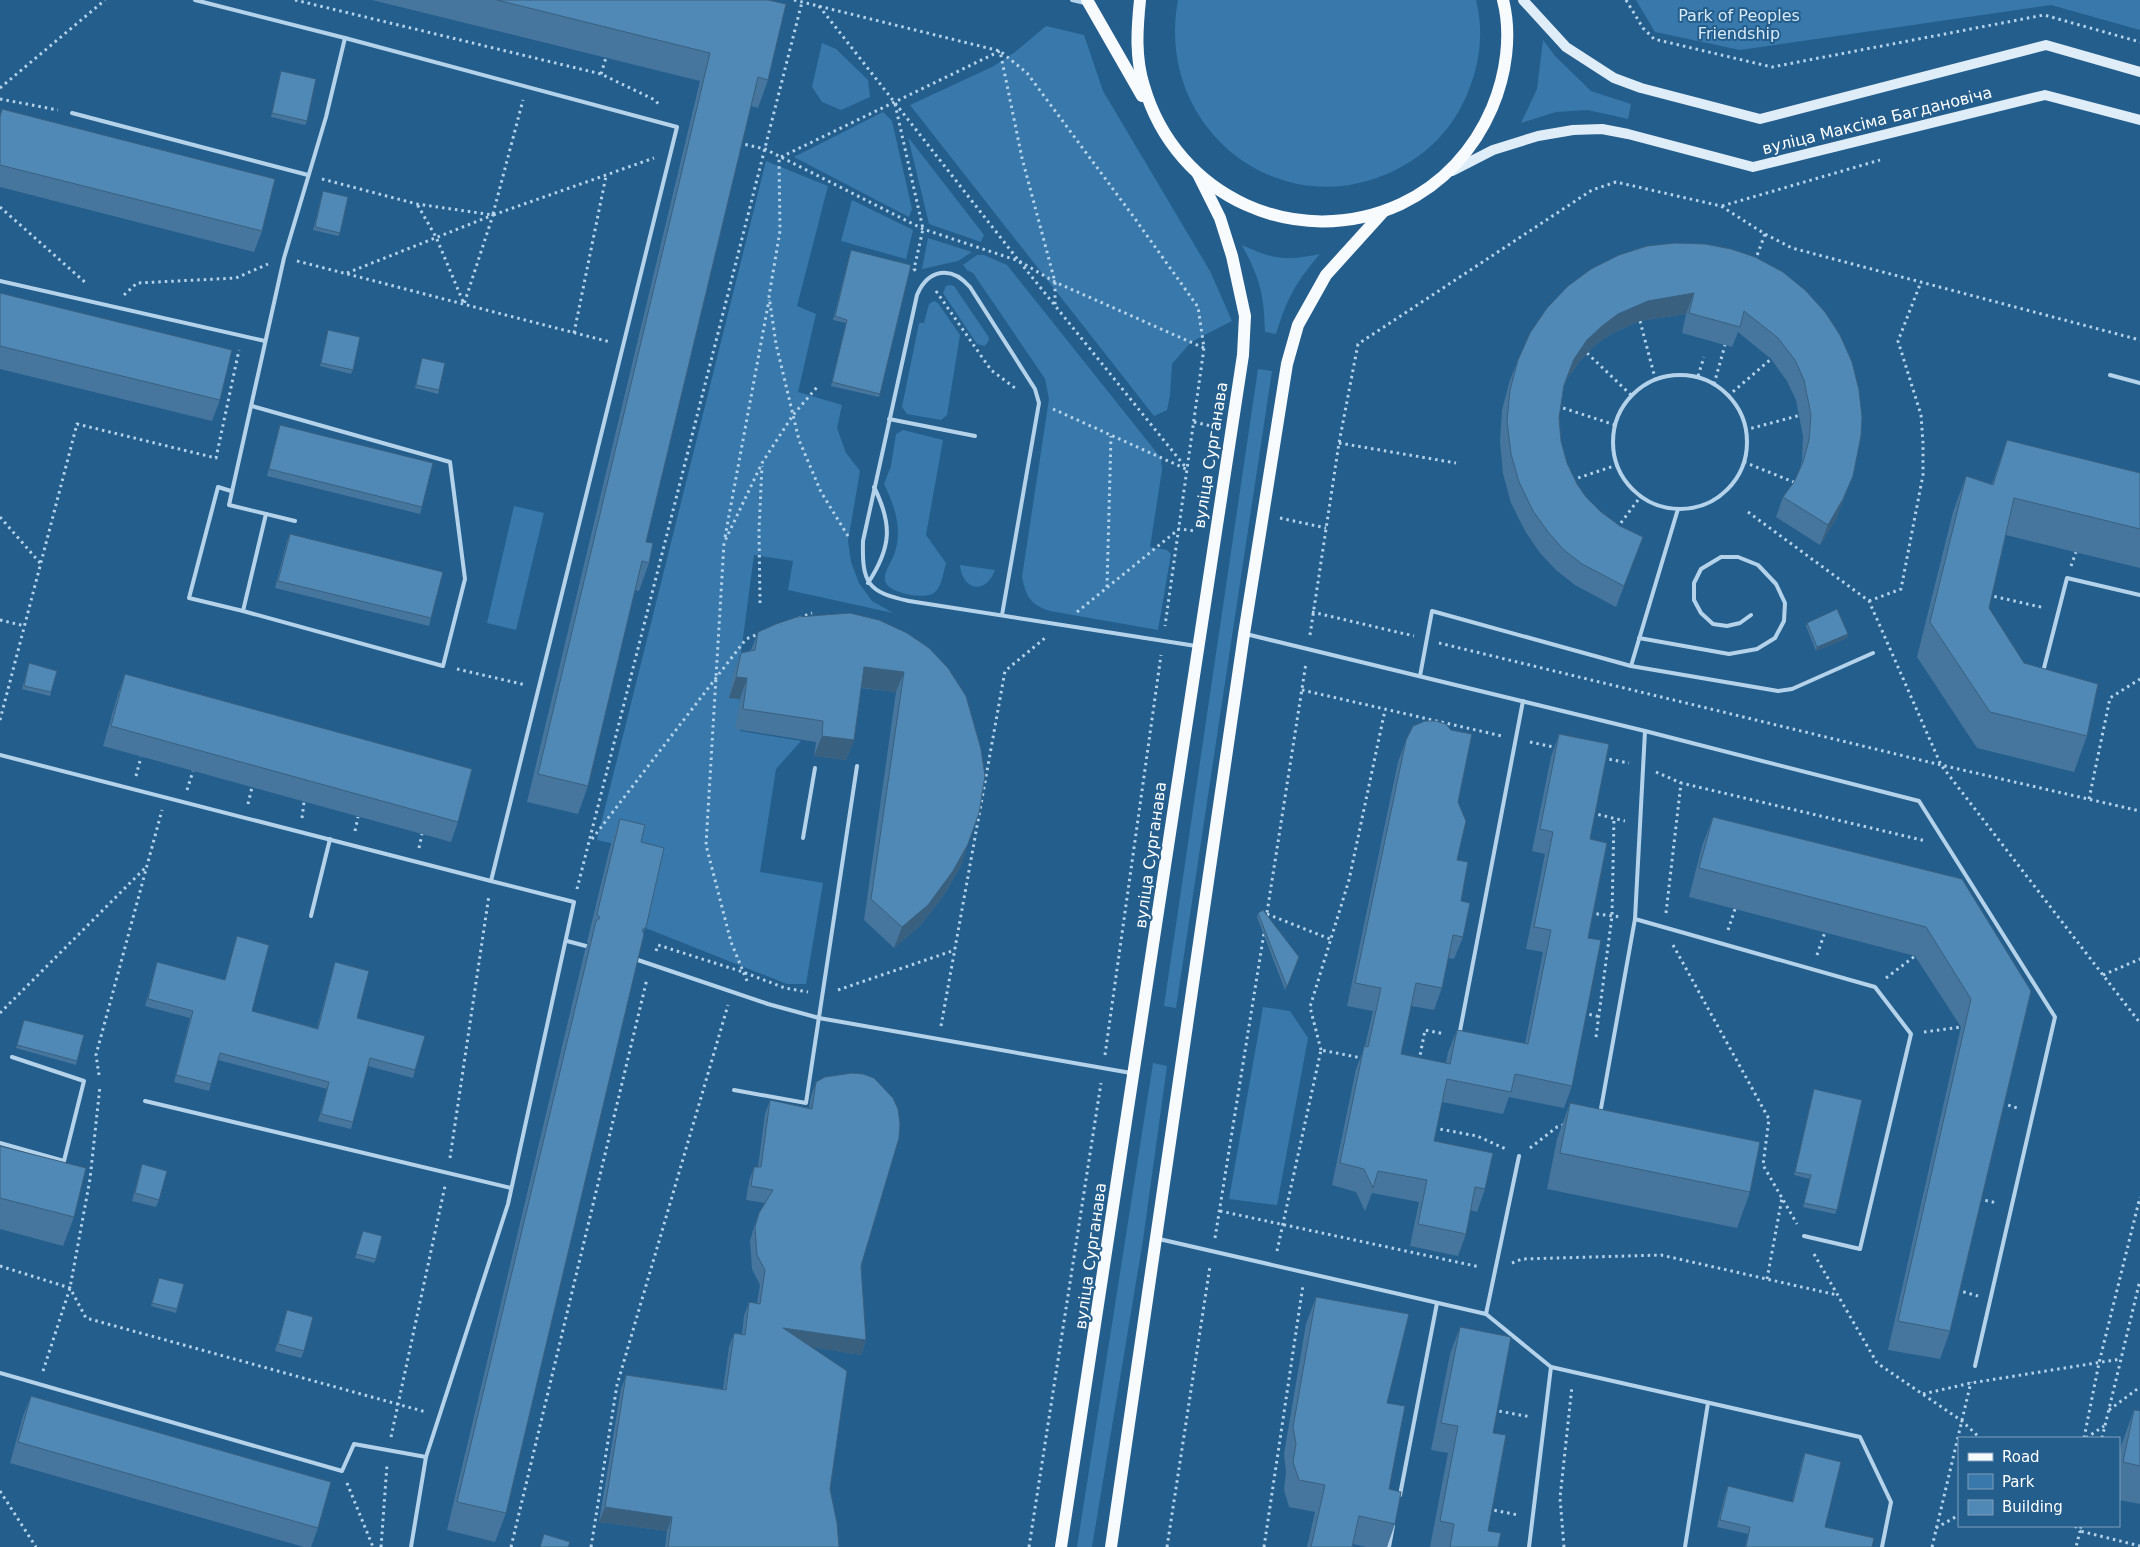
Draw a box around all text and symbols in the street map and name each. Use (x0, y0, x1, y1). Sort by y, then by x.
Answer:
park label: Park of Peoples Friendship (1678, 6, 1800, 43)
street label: вуліца Максіма Багдановіча (1760, 83, 1994, 158)
street label: вуліца Сурганава (1190, 381, 1231, 530)
street label: вуліца Сурганава (1131, 781, 1170, 930)
street label: вуліца Сурганава (1071, 1182, 1110, 1331)
legend (1958, 1437, 2120, 1527)
text: Road (2002, 1448, 2040, 1466)
text: Park (2002, 1473, 2035, 1491)
text: Building (2002, 1498, 2063, 1516)

